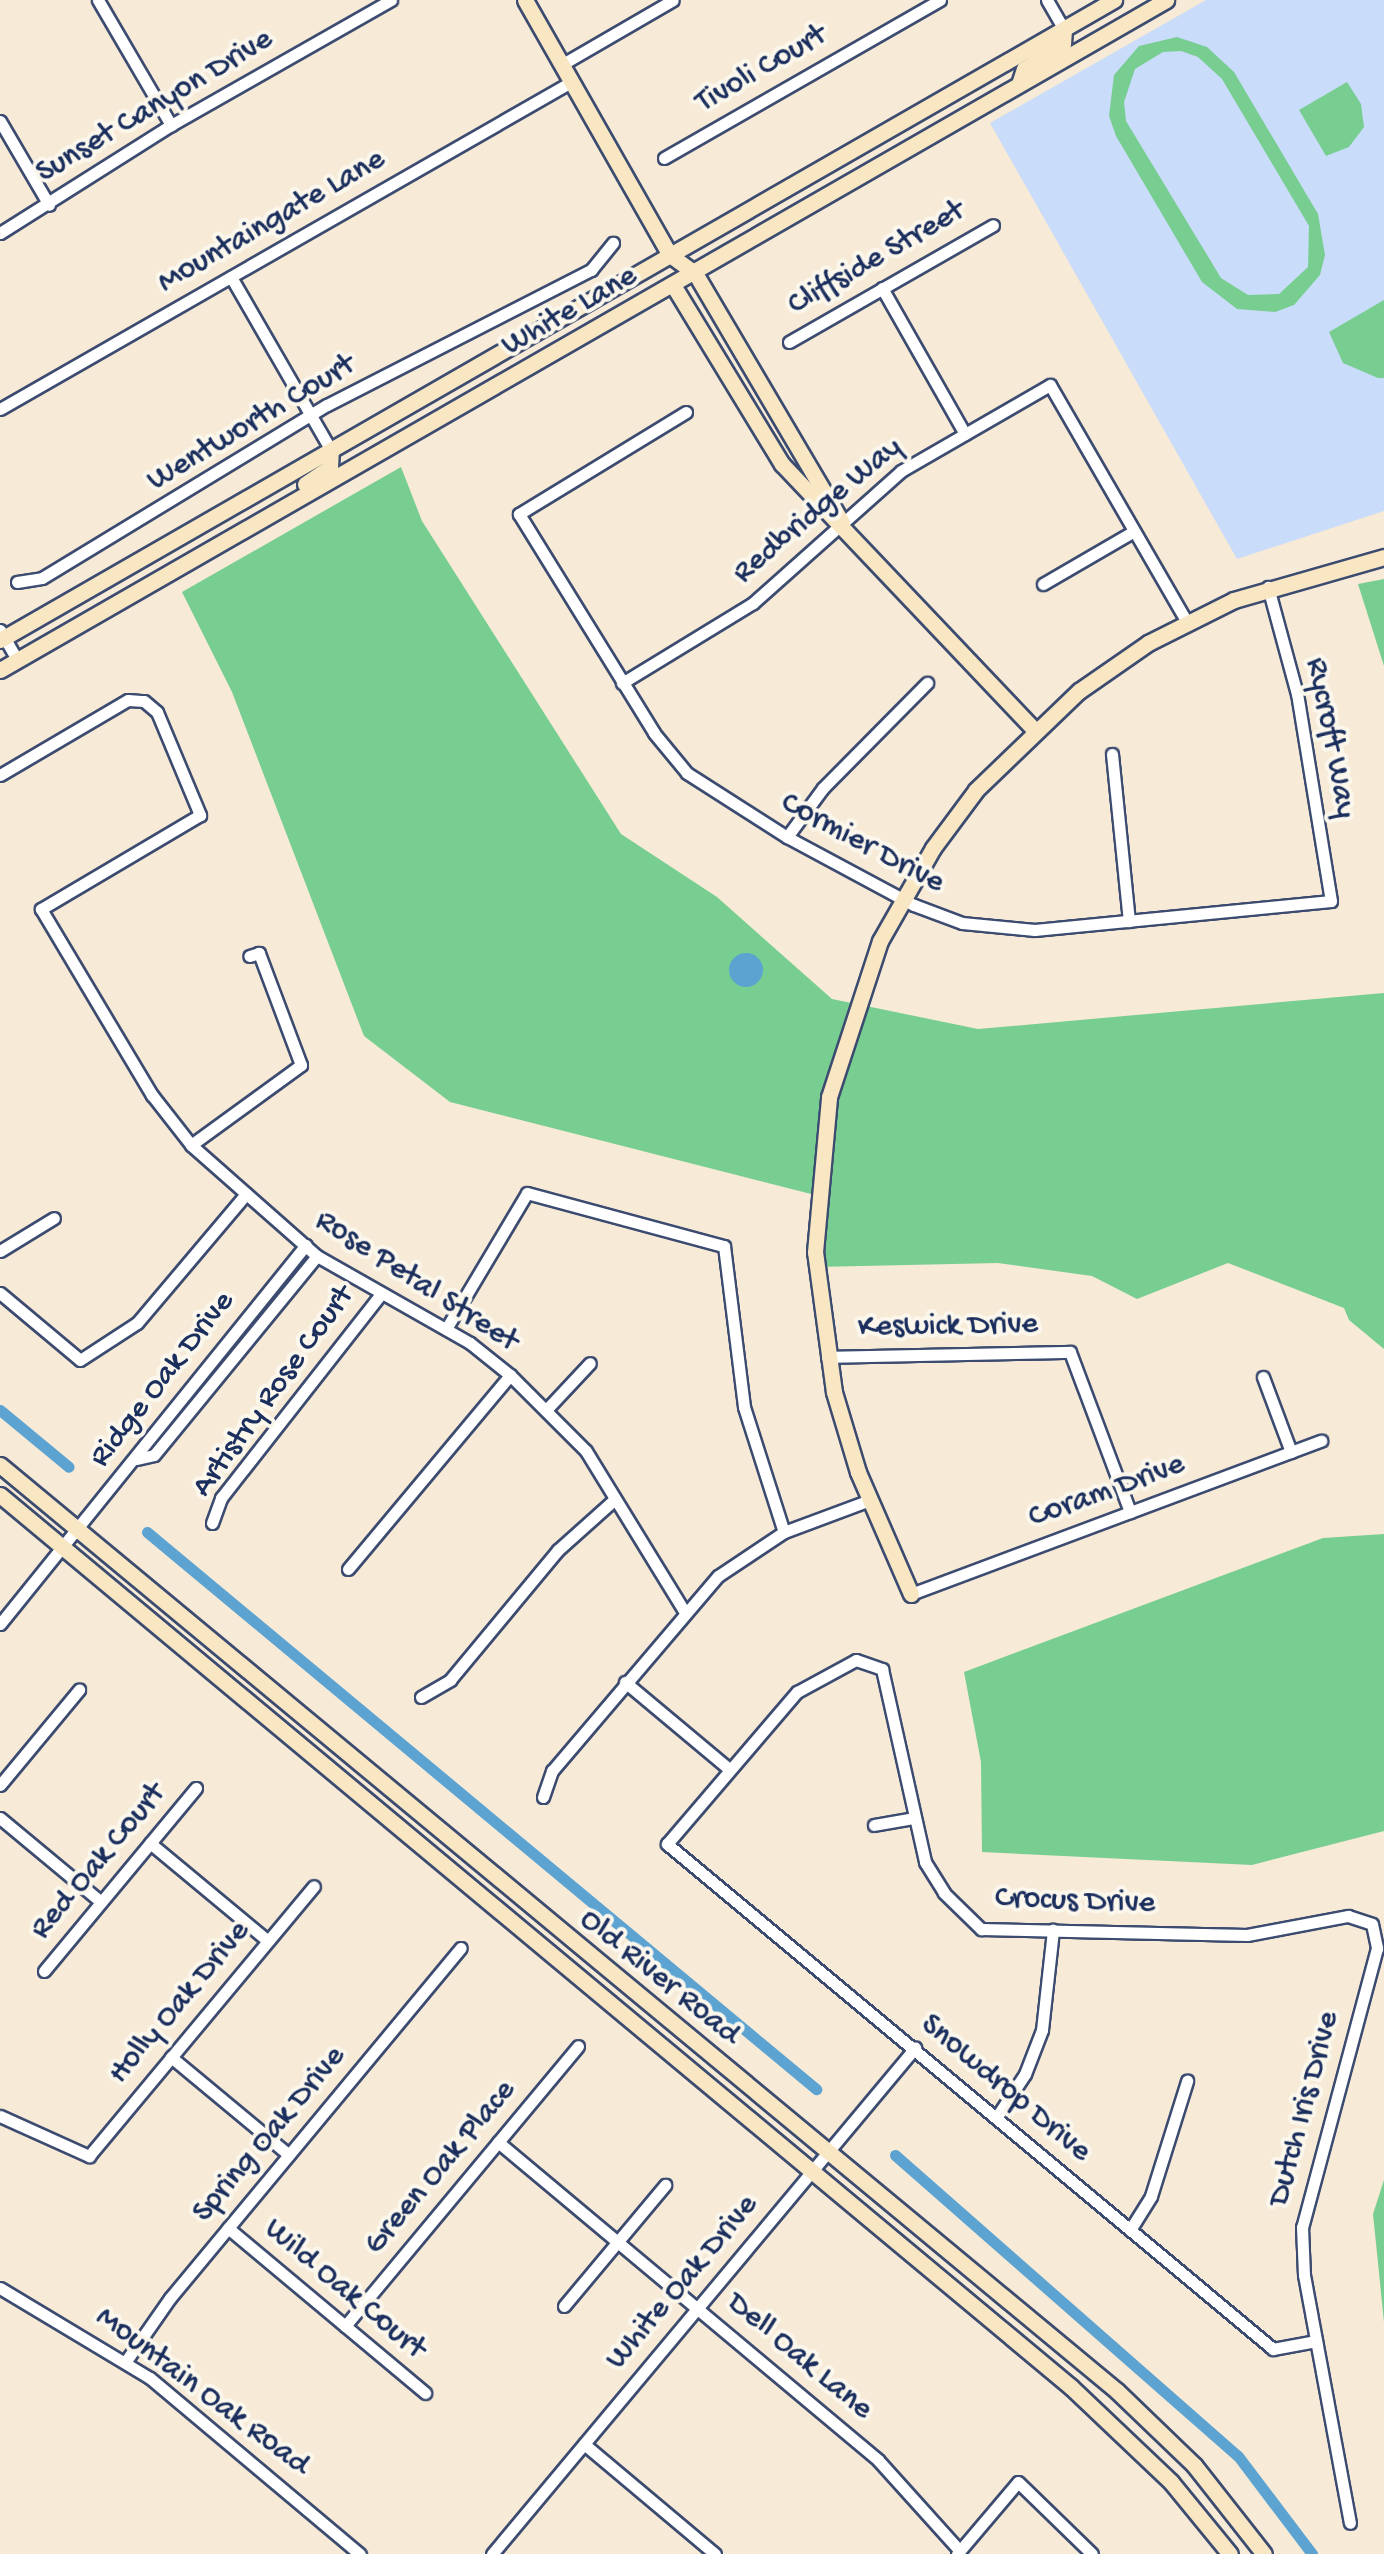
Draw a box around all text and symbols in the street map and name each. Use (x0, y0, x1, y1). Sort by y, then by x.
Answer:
street label: Tivoli Court (690, 17, 834, 123)
street label: Sunset Canyon Drive (30, 21, 280, 193)
street label: Mountaingate Lane (151, 141, 393, 303)
street label: Cliffside Street (782, 193, 972, 325)
street label: White Lane (496, 258, 644, 366)
street label: Wentworth Court (141, 347, 363, 501)
street label: Redbridge Way (726, 429, 910, 593)
street label: Rycroft Way (1296, 655, 1364, 821)
street label: Cormier Drive (773, 785, 951, 903)
street label: Rose Petal Street (307, 1202, 525, 1362)
street label: Artistry Rose Court (184, 1279, 364, 1505)
street label: Ridge Oak Drive (82, 1284, 244, 1476)
street label: Keswick Drive (858, 1306, 1038, 1348)
street label: Coram Drive (1024, 1446, 1190, 1538)
street label: Red Oak Court (23, 1776, 175, 1948)
street label: Crocus Drive (994, 1880, 1156, 1924)
street label: Old River Road (571, 1901, 747, 2055)
street label: Holly Oak Drive (101, 1914, 259, 2092)
street label: Snowdrop Drive (912, 2006, 1098, 2172)
street label: Dutch Iris Drive (1261, 2008, 1349, 2210)
street label: Spring Oak Drive (185, 2039, 355, 2231)
street label: Green Oak Place (357, 2073, 525, 2263)
street label: White Oak Drive (599, 2188, 767, 2378)
street label: Wild Oak Court (255, 2211, 433, 2369)
street label: Dell Oak Lane (718, 2285, 880, 2429)
street label: Mountain Oak Road (87, 2299, 317, 2485)

